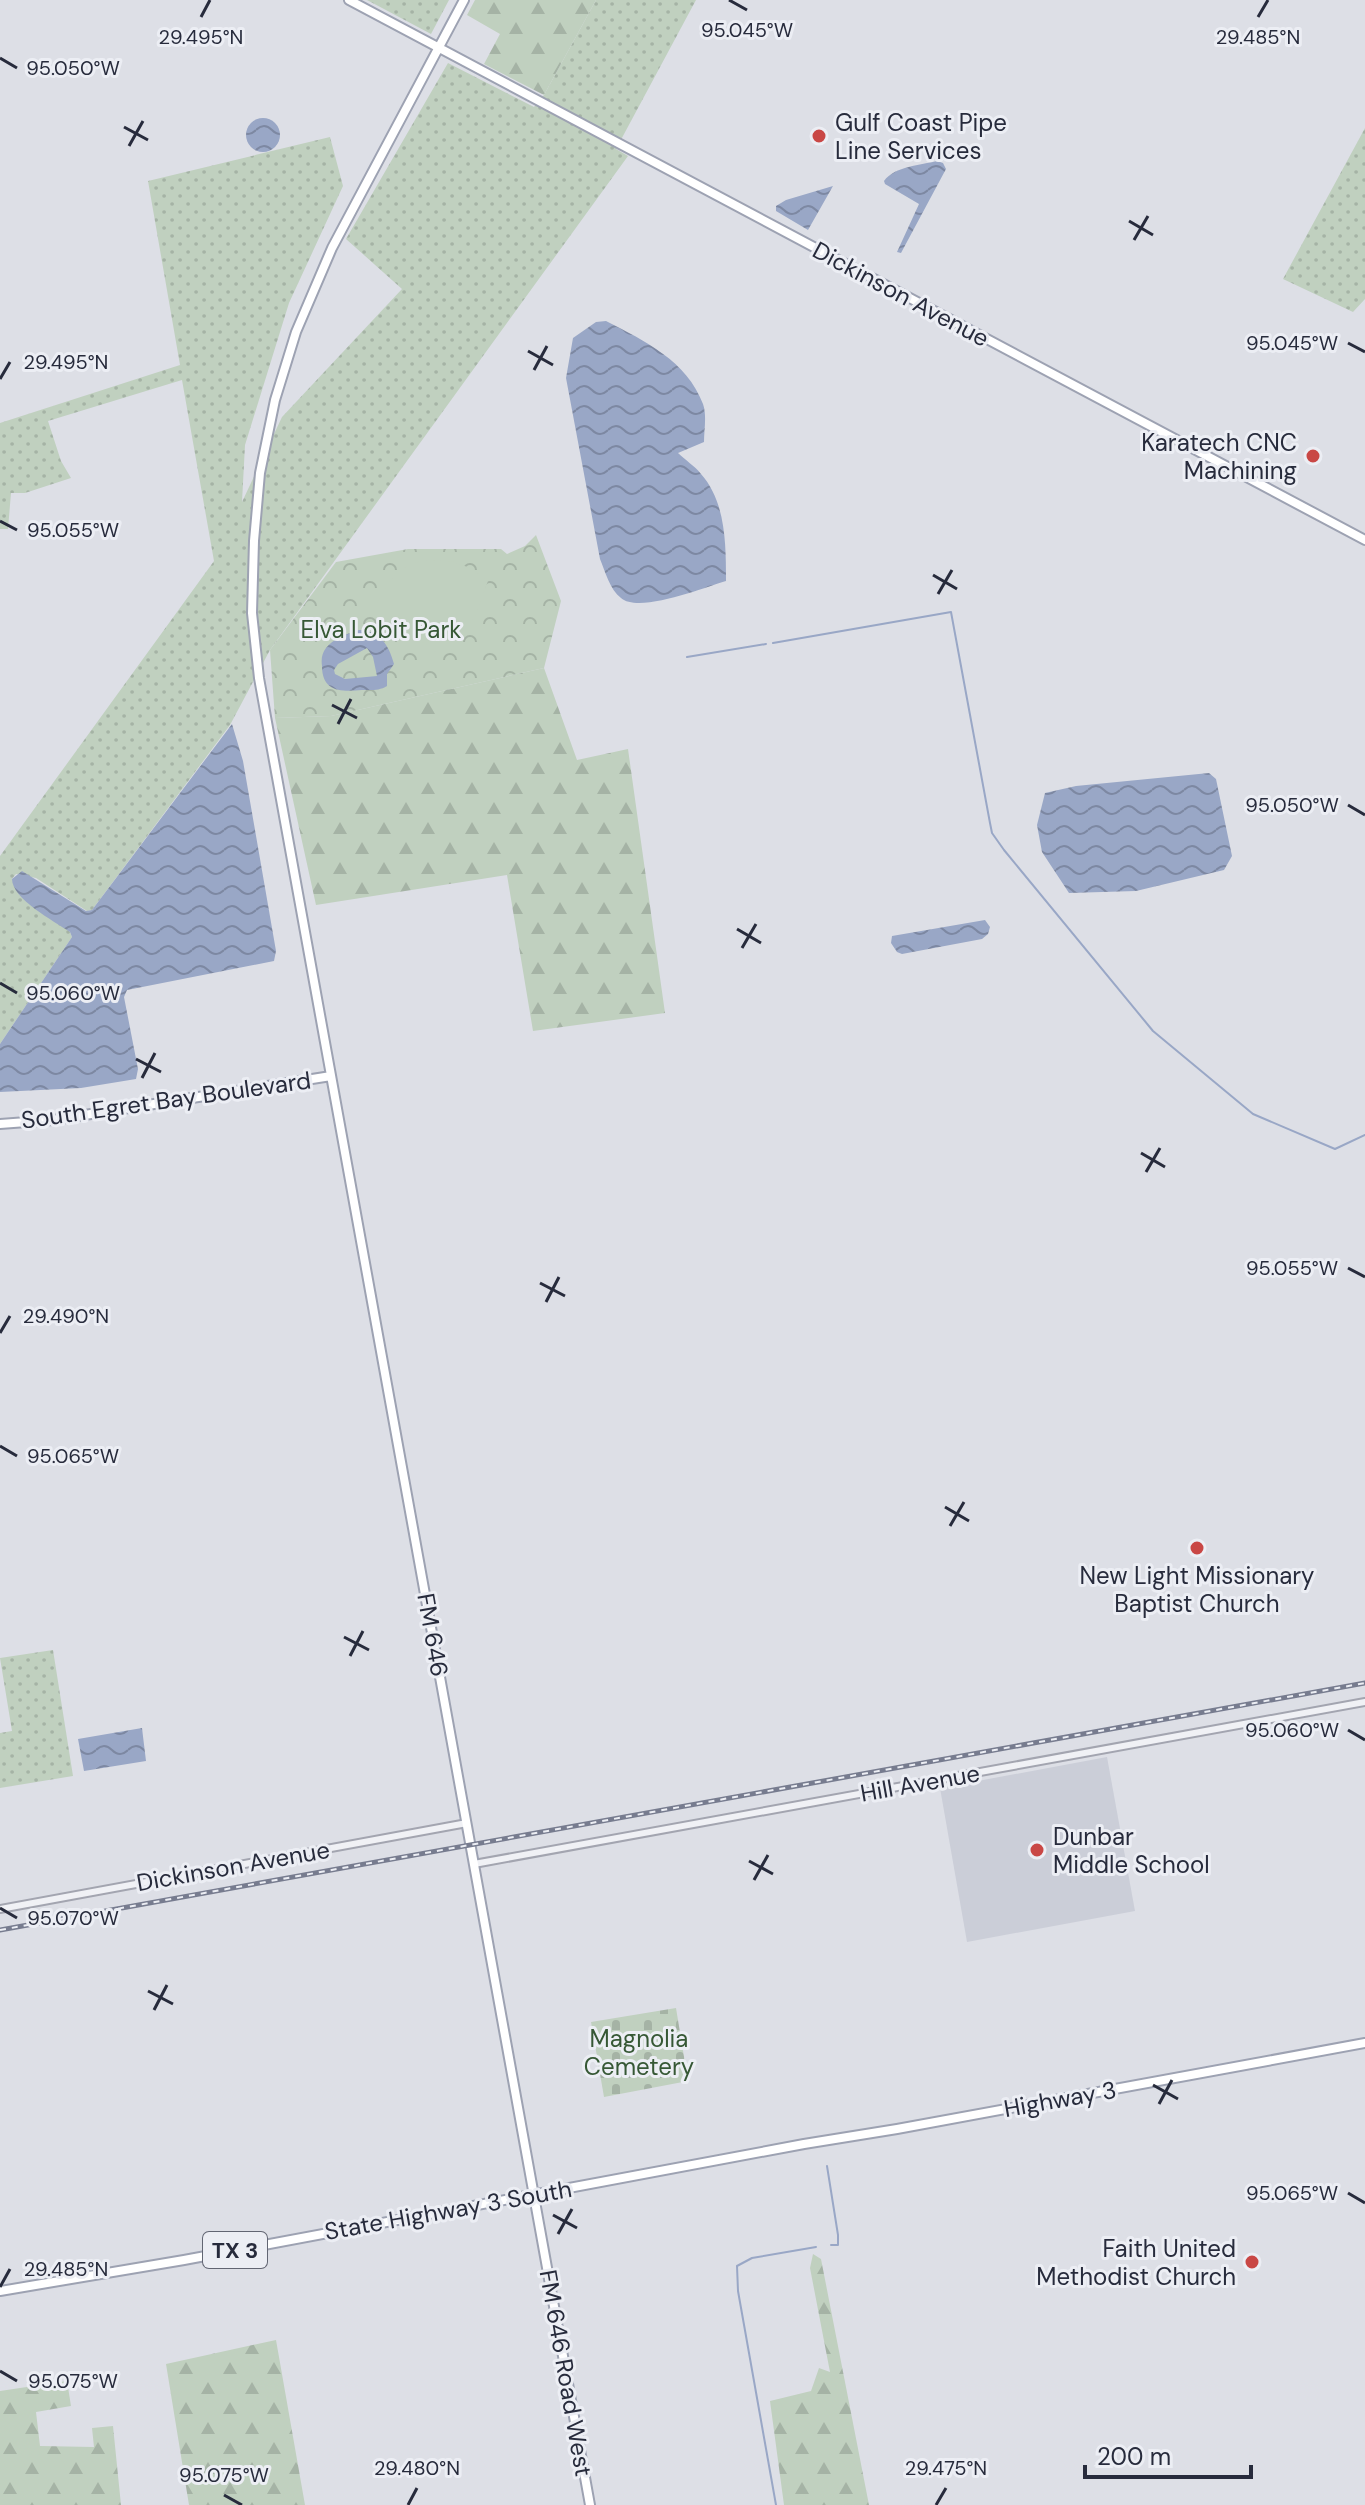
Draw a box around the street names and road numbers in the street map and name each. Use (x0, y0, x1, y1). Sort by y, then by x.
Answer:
street label: Dickinson Avenue (807, 234, 995, 354)
street label: South Egret Bay Boulevard (19, 1064, 313, 1136)
street label: FM 646 (410, 1591, 456, 1679)
street label: Hill Avenue (858, 1757, 982, 1809)
street label: Dickinson Avenue (134, 1834, 332, 1898)
street label: Highway 3 (1001, 2074, 1119, 2124)
street label: State Highway 3 South (322, 2173, 574, 2247)
road number: TX 3 (203, 2232, 267, 2268)
street label: FM 646 Road West (533, 2267, 599, 2479)

